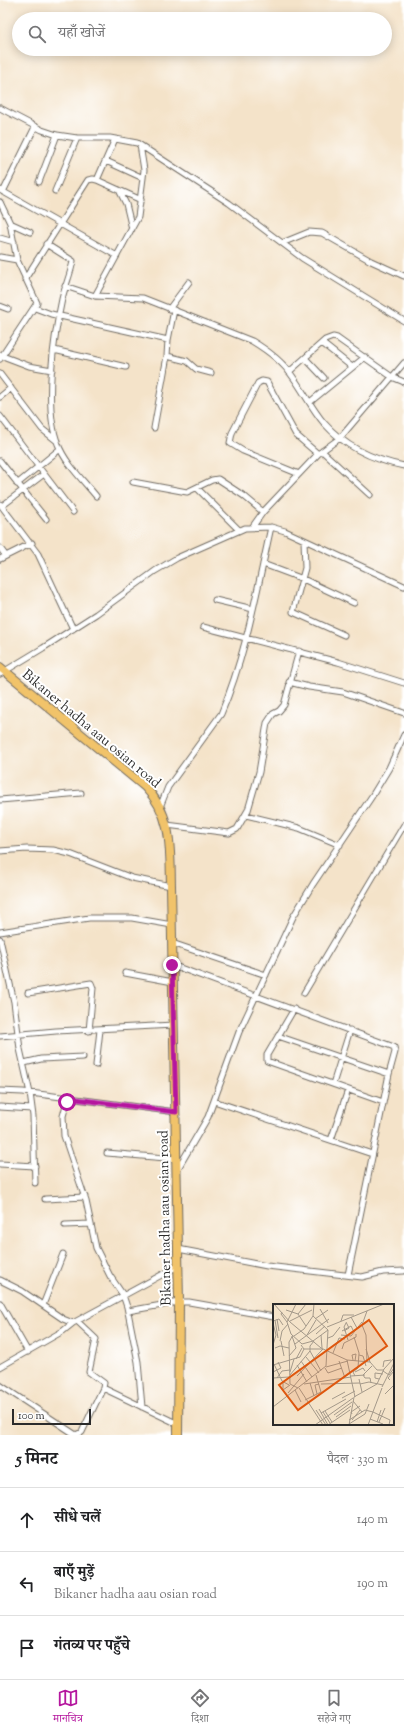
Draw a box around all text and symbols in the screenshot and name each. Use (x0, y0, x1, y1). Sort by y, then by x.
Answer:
search box (12, 12, 392, 56)
icon: search (26, 23, 48, 45)
text: यहाँ खोजें (58, 23, 105, 44)
street label: Bikaner hadha aau osian road (17, 665, 164, 794)
route end (163, 956, 181, 974)
route start (58, 1093, 76, 1111)
street label: Bikaner hadha aau osian road (154, 1130, 178, 1306)
inset map (273, 1304, 394, 1425)
scale bar (12, 1407, 91, 1426)
text: 100 m (18, 1408, 45, 1424)
text: 5 मिनट (16, 1448, 58, 1472)
text: पैदल · 330 m (327, 1451, 388, 1469)
text: सीधे चलें (54, 1508, 101, 1529)
icon: ahead (16, 1509, 38, 1531)
text: 140 m (357, 1511, 388, 1529)
text: बाएँ मुड़ें (54, 1563, 94, 1584)
icon: left (16, 1573, 38, 1595)
text: 190 m (357, 1575, 388, 1593)
text: Bikaner hadha aau osian road (54, 1586, 217, 1604)
text: गंतव्य पर पहुँचे (54, 1636, 130, 1657)
icon: arrive (16, 1637, 38, 1659)
tab: मानचित्र (53, 1687, 83, 1729)
tab: दिशा (189, 1687, 211, 1729)
tab: सहेजे गए (317, 1687, 351, 1729)

